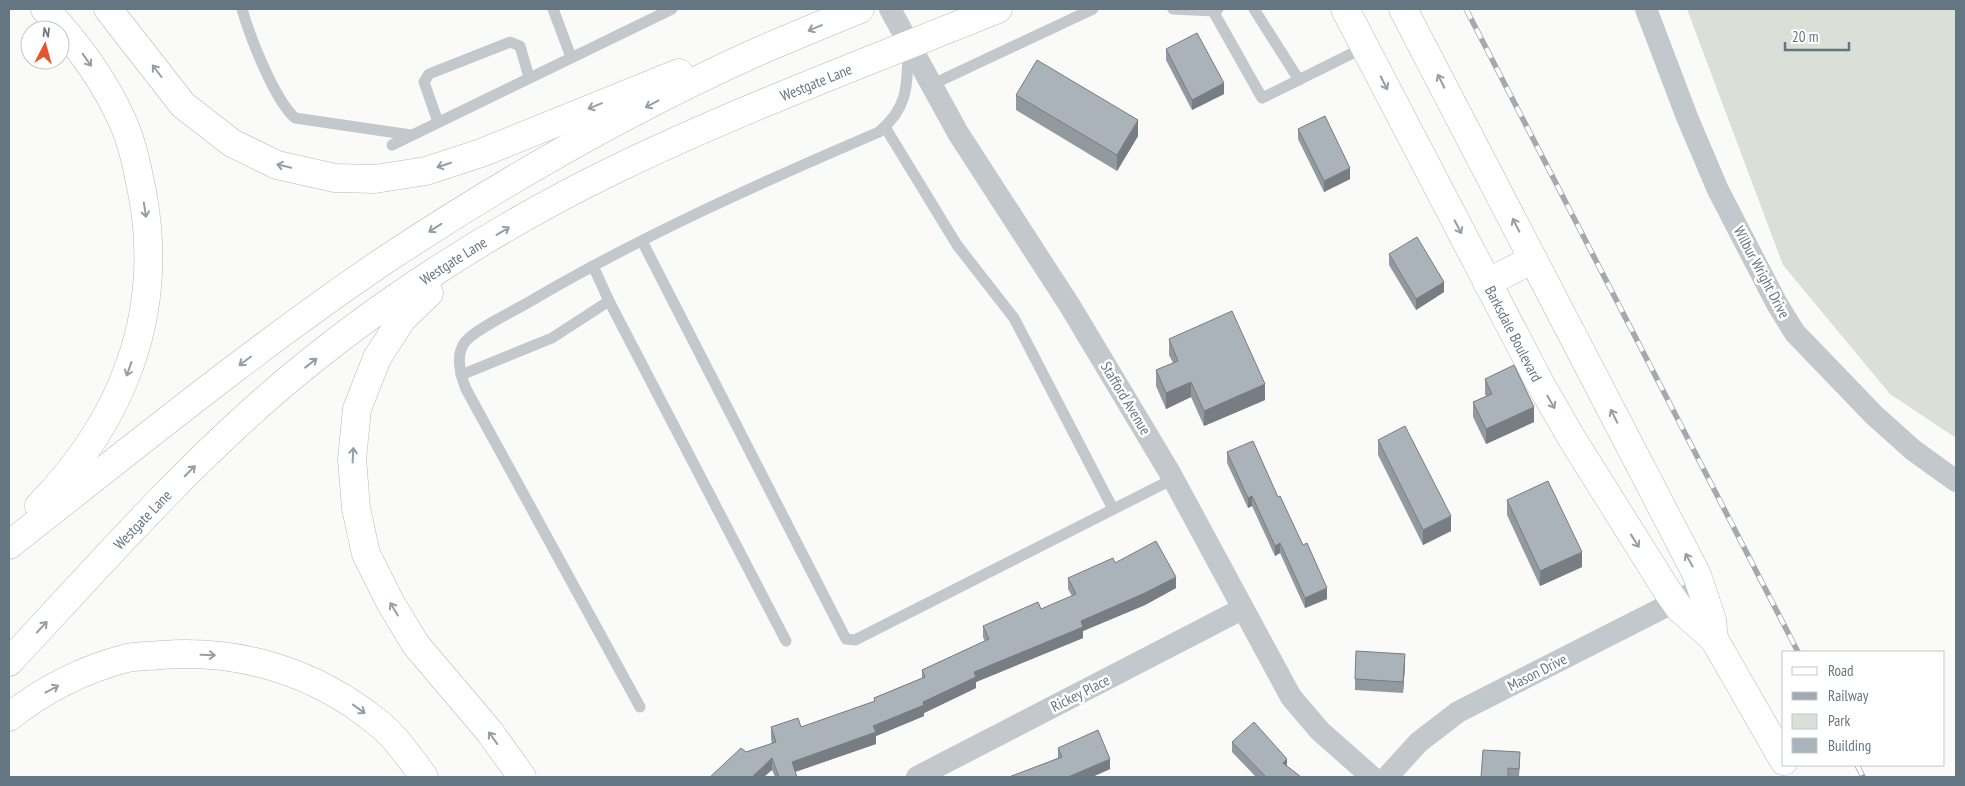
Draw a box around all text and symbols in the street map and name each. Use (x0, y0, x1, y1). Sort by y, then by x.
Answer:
north arrow (20, 20, 70, 70)
scale bar (1785, 20, 1849, 52)
text: N (42, 23, 51, 41)
one-way arrow (808, 23, 823, 33)
text: 20 m (1792, 27, 1818, 46)
one-way arrow (82, 53, 92, 67)
street label: Westgate Lane (777, 59, 854, 105)
one-way arrow (152, 64, 162, 78)
one-way arrow (1436, 74, 1445, 89)
one-way arrow (1379, 75, 1389, 90)
one-way arrow (645, 100, 660, 109)
one-way arrow (588, 102, 603, 111)
one-way arrow (277, 161, 293, 170)
one-way arrow (437, 161, 452, 170)
one-way arrow (140, 201, 150, 217)
one-way arrow (1511, 218, 1520, 233)
one-way arrow (1453, 220, 1463, 235)
one-way arrow (429, 223, 443, 233)
street label: Wilbur Wright Drive (1730, 223, 1794, 321)
one-way arrow (495, 226, 509, 236)
street label: Westgate Lane (416, 232, 490, 289)
street label: Barksdale Boulevard (1481, 282, 1547, 385)
one-way arrow (238, 356, 252, 366)
one-way arrow (304, 357, 317, 368)
street label: Stafford Avenue (1097, 358, 1155, 438)
one-way arrow (124, 361, 133, 377)
one-way arrow (1546, 394, 1556, 409)
one-way arrow (1609, 409, 1618, 424)
one-way arrow (348, 447, 357, 463)
one-way arrow (184, 465, 197, 477)
street label: Westgate Lane (109, 486, 175, 553)
one-way arrow (1631, 533, 1641, 547)
one-way arrow (1684, 553, 1694, 568)
one-way arrow (389, 603, 399, 617)
one-way arrow (36, 620, 48, 633)
street label: Mason Drive (1504, 649, 1570, 695)
one-way arrow (200, 650, 216, 660)
legend (1782, 651, 1945, 766)
text: Road (1828, 661, 1854, 680)
street label: Rickey Place (1047, 670, 1113, 716)
one-way arrow (45, 684, 60, 694)
text: Railway (1828, 686, 1869, 705)
one-way arrow (352, 704, 366, 714)
text: Park (1828, 711, 1850, 730)
one-way arrow (488, 731, 498, 745)
text: Building (1828, 736, 1871, 755)

